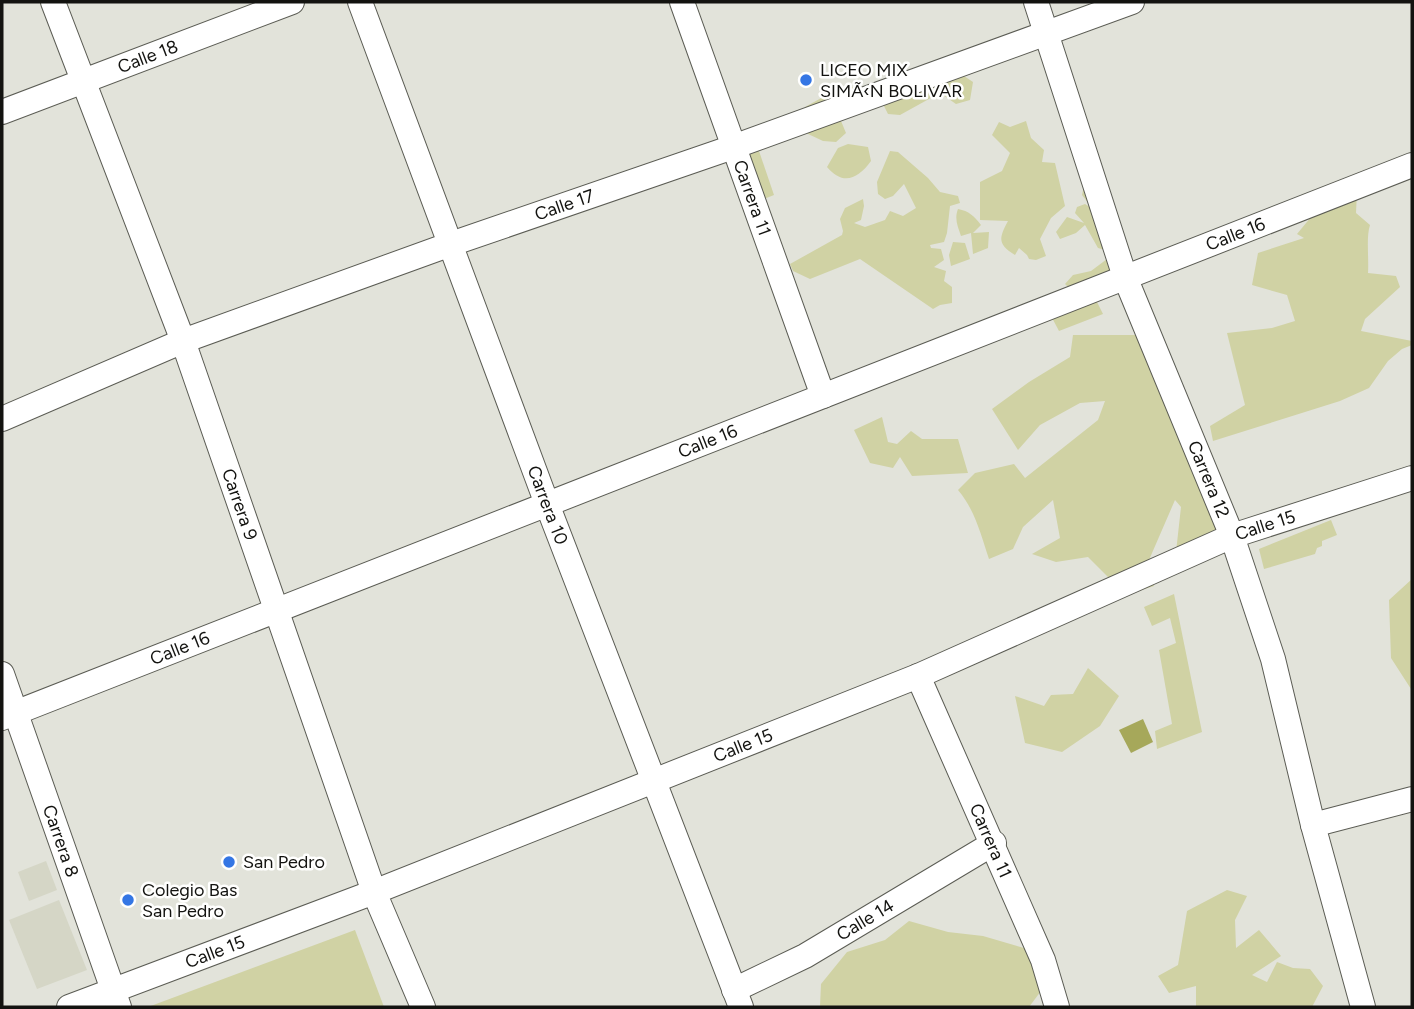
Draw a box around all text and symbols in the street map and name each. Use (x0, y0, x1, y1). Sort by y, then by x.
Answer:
street label: Calle 18 (115, 35, 181, 78)
place label: LICEO MIX SIMÃ‹N BOLIVAR (820, 59, 963, 102)
marker: LICEO MIX SIMÃ‹N BOLIVAR (798, 72, 814, 88)
street label: Carrera 11 (728, 157, 776, 239)
street label: Calle 17 (532, 184, 597, 225)
street label: Calle 16 (1203, 213, 1268, 256)
street label: Calle 16 (675, 420, 741, 463)
street label: Carrera 12 (1183, 438, 1234, 521)
street label: Carrera 10 (523, 463, 573, 548)
street label: Carrera 9 (217, 466, 262, 543)
street label: Calle 15 (1232, 505, 1298, 545)
street label: Calle 16 (147, 627, 213, 670)
street label: Calle 15 (710, 724, 776, 767)
street label: Carrera 11 (965, 800, 1016, 881)
street label: Carrera 8 (38, 802, 83, 880)
place label: San Pedro (243, 851, 325, 873)
marker: San Pedro (221, 854, 237, 870)
place label: Colegio Bas San Pedro (142, 879, 237, 922)
marker: Colegio Bas San Pedro (120, 892, 136, 908)
street label: Calle 14 (833, 894, 898, 946)
street label: Calle 15 (182, 931, 248, 973)

